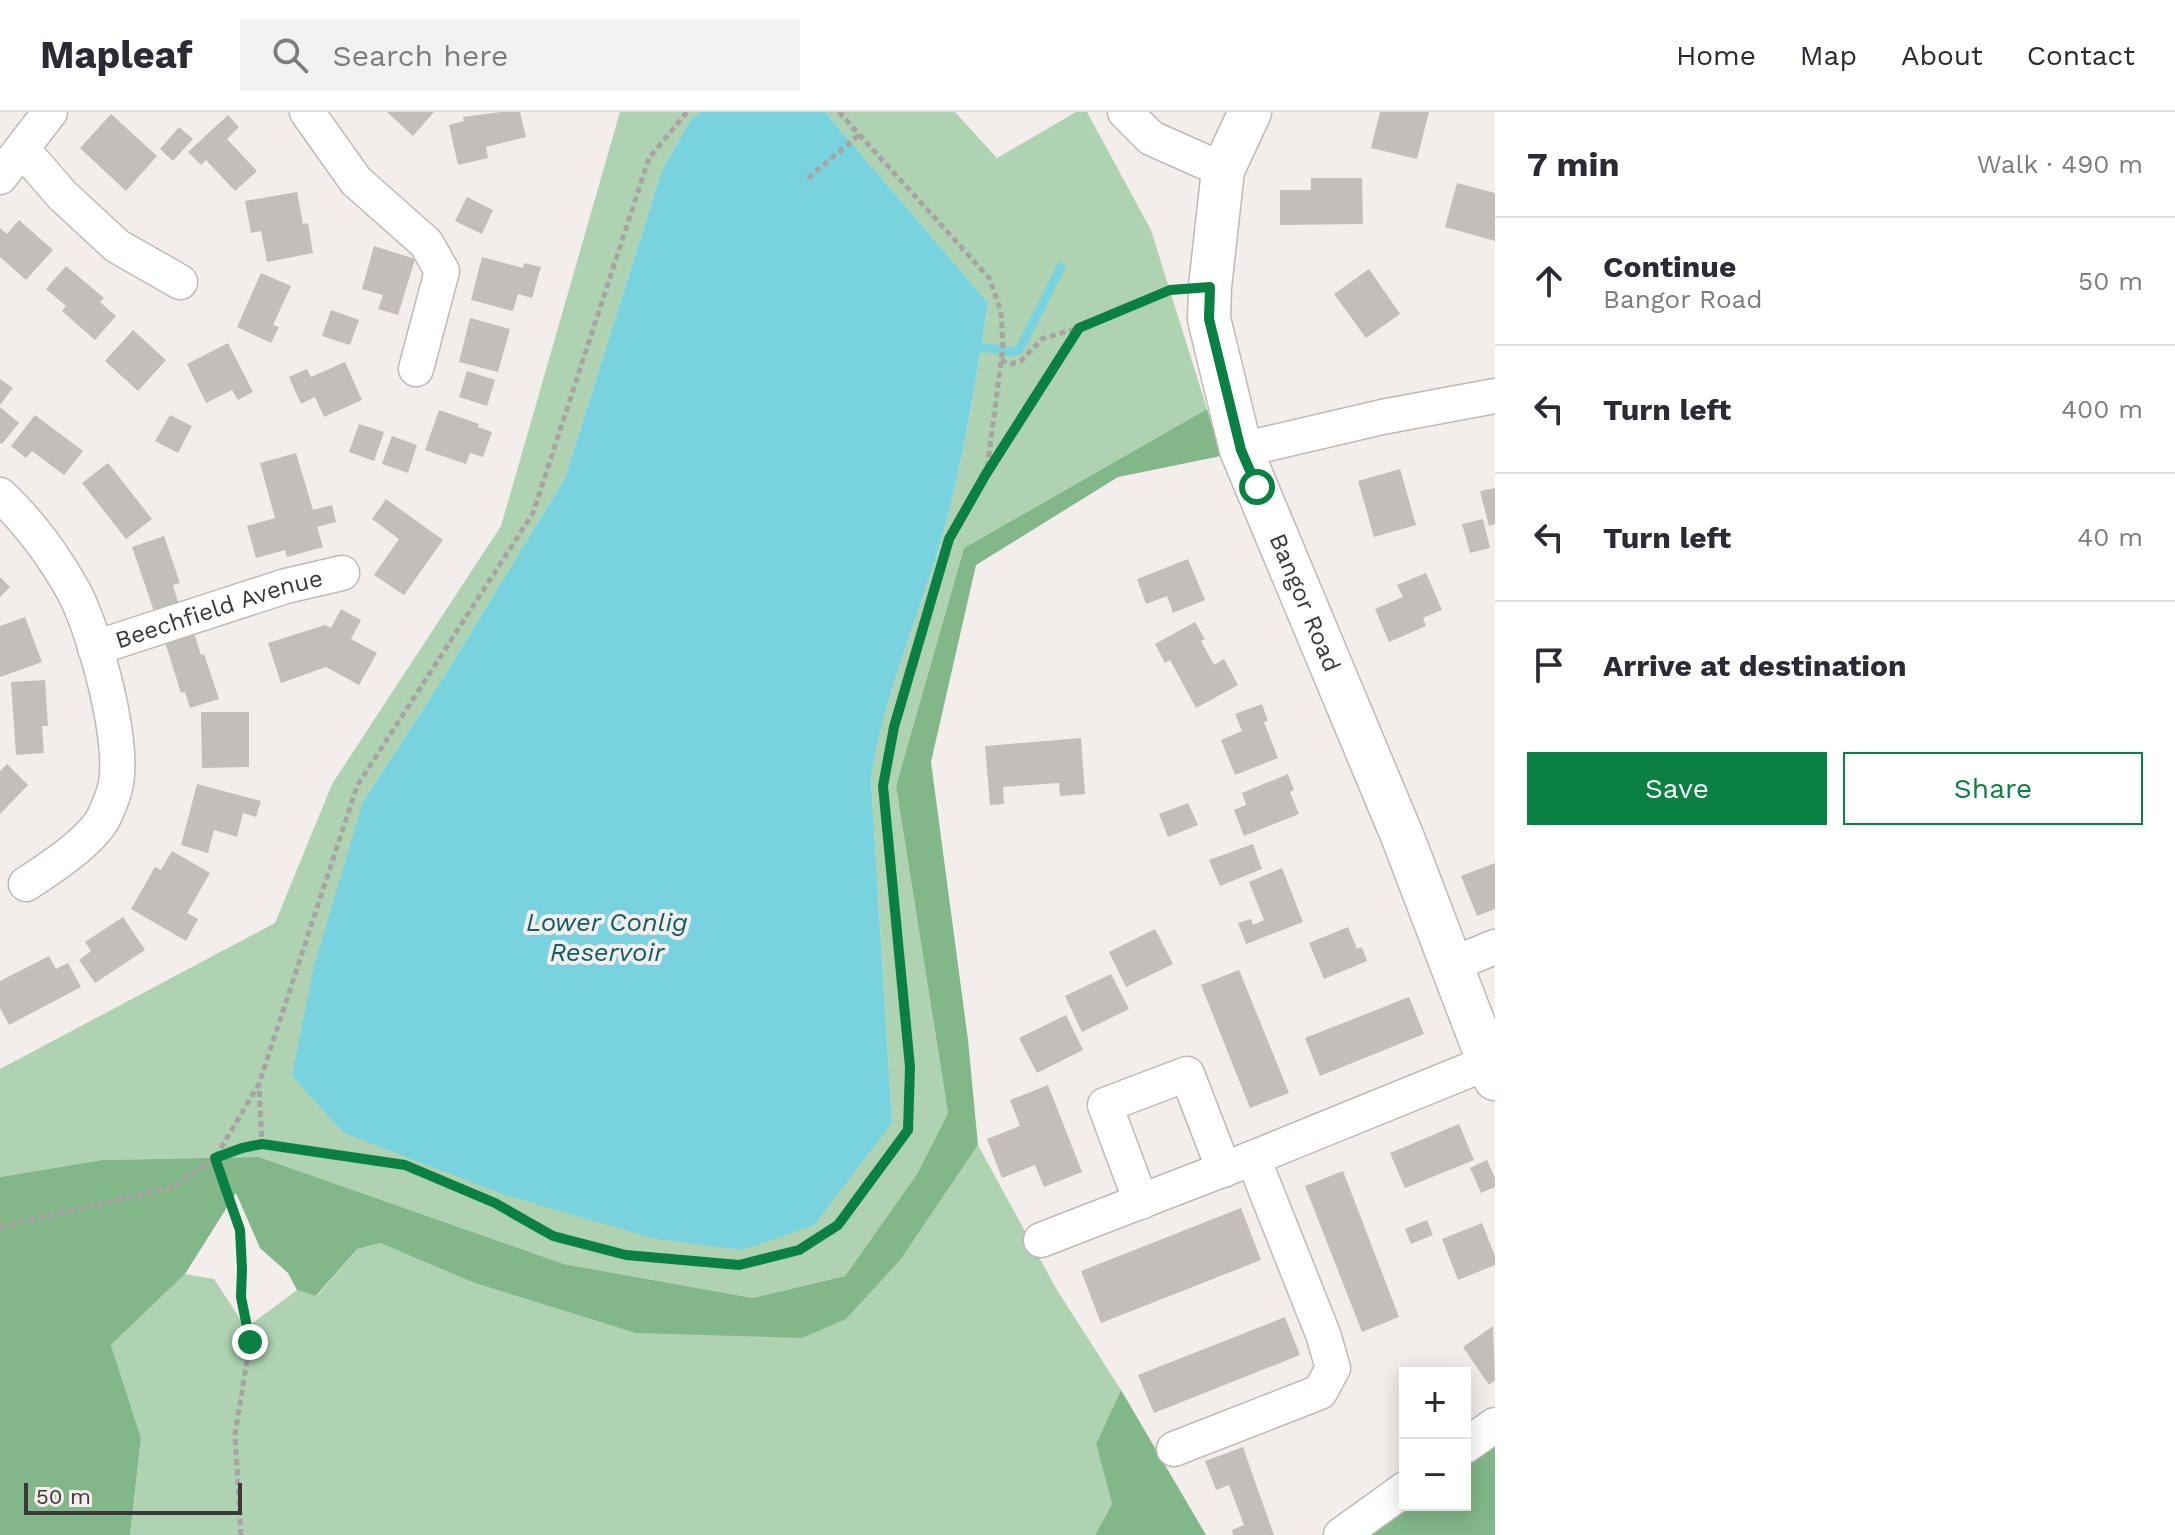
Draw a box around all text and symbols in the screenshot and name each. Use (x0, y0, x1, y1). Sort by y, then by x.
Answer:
search box (240, 19, 800, 91)
text: Mapleaf (40, 33, 192, 77)
icon: search (268, 33, 312, 77)
text: Search here (332, 38, 508, 73)
text: Home (1676, 39, 1756, 72)
text: Map (1800, 39, 1857, 72)
text: About (1901, 39, 1983, 72)
text: Contact (2027, 39, 2135, 72)
text: 7 min (1527, 144, 1620, 184)
text: Walk · 490 m (1977, 149, 2143, 179)
text: Continue (1603, 249, 1736, 284)
icon: ahead (1527, 259, 1571, 303)
text: 50 m (2078, 266, 2143, 296)
text: Bangor Road (1603, 284, 1763, 314)
icon: left (1527, 387, 1571, 431)
text: Turn left (1603, 392, 1731, 427)
text: 400 m (2061, 394, 2143, 424)
route start (1239, 469, 1275, 505)
icon: left (1527, 515, 1571, 559)
text: Turn left (1603, 520, 1731, 555)
text: 40 m (2077, 522, 2143, 552)
street label: Bangor Road (1263, 529, 1346, 676)
street label: Beechfield Avenue (112, 564, 325, 654)
icon: arrive (1527, 643, 1571, 687)
text: Arrive at destination (1603, 648, 1907, 683)
button: Save (1527, 752, 1827, 825)
button: Share (1843, 752, 2143, 825)
water label: Lower Conlig Reservoir (526, 907, 688, 967)
route end (232, 1324, 268, 1360)
map controls (1399, 1367, 1471, 1511)
button: + (1399, 1367, 1471, 1439)
button: − (1399, 1439, 1471, 1511)
scale bar (24, 1479, 242, 1515)
text: 50 m (36, 1484, 91, 1509)

